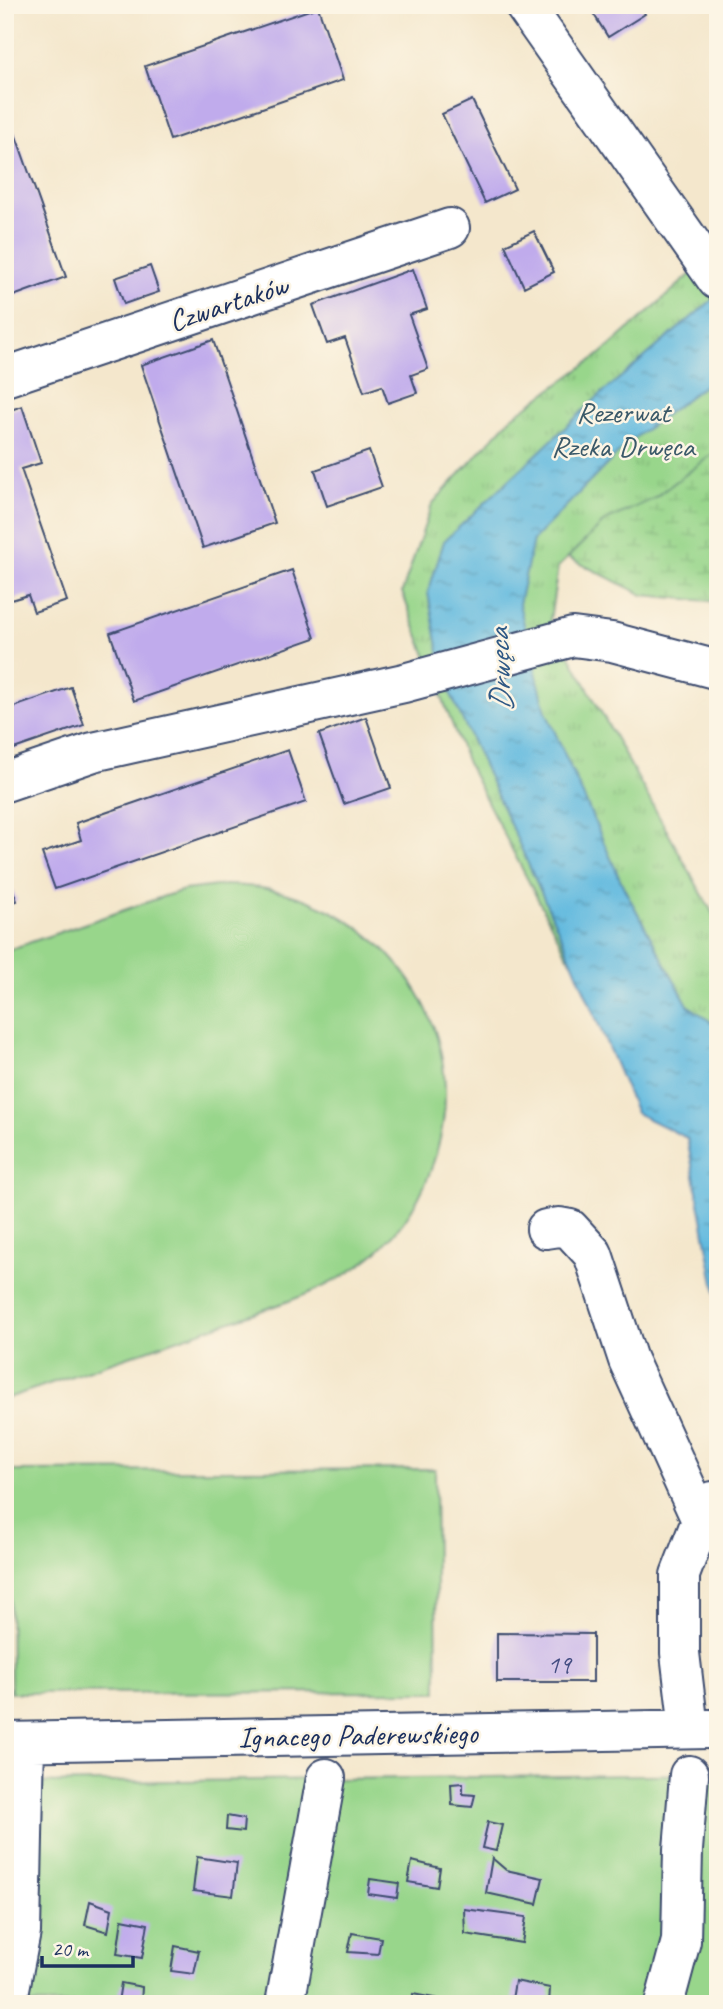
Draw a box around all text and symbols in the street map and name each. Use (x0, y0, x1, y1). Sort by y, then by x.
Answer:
street label: Czwartaków (164, 265, 295, 340)
park label: Rezerwat Rzeka Drwęca (551, 393, 697, 465)
water label: Drwęca (477, 625, 521, 712)
house number: 19 (547, 1648, 573, 1681)
street label: Ignacego Paderewskiego (238, 1714, 480, 1756)
scale bar (42, 1925, 133, 1969)
text: 20 m (52, 1936, 90, 1962)

